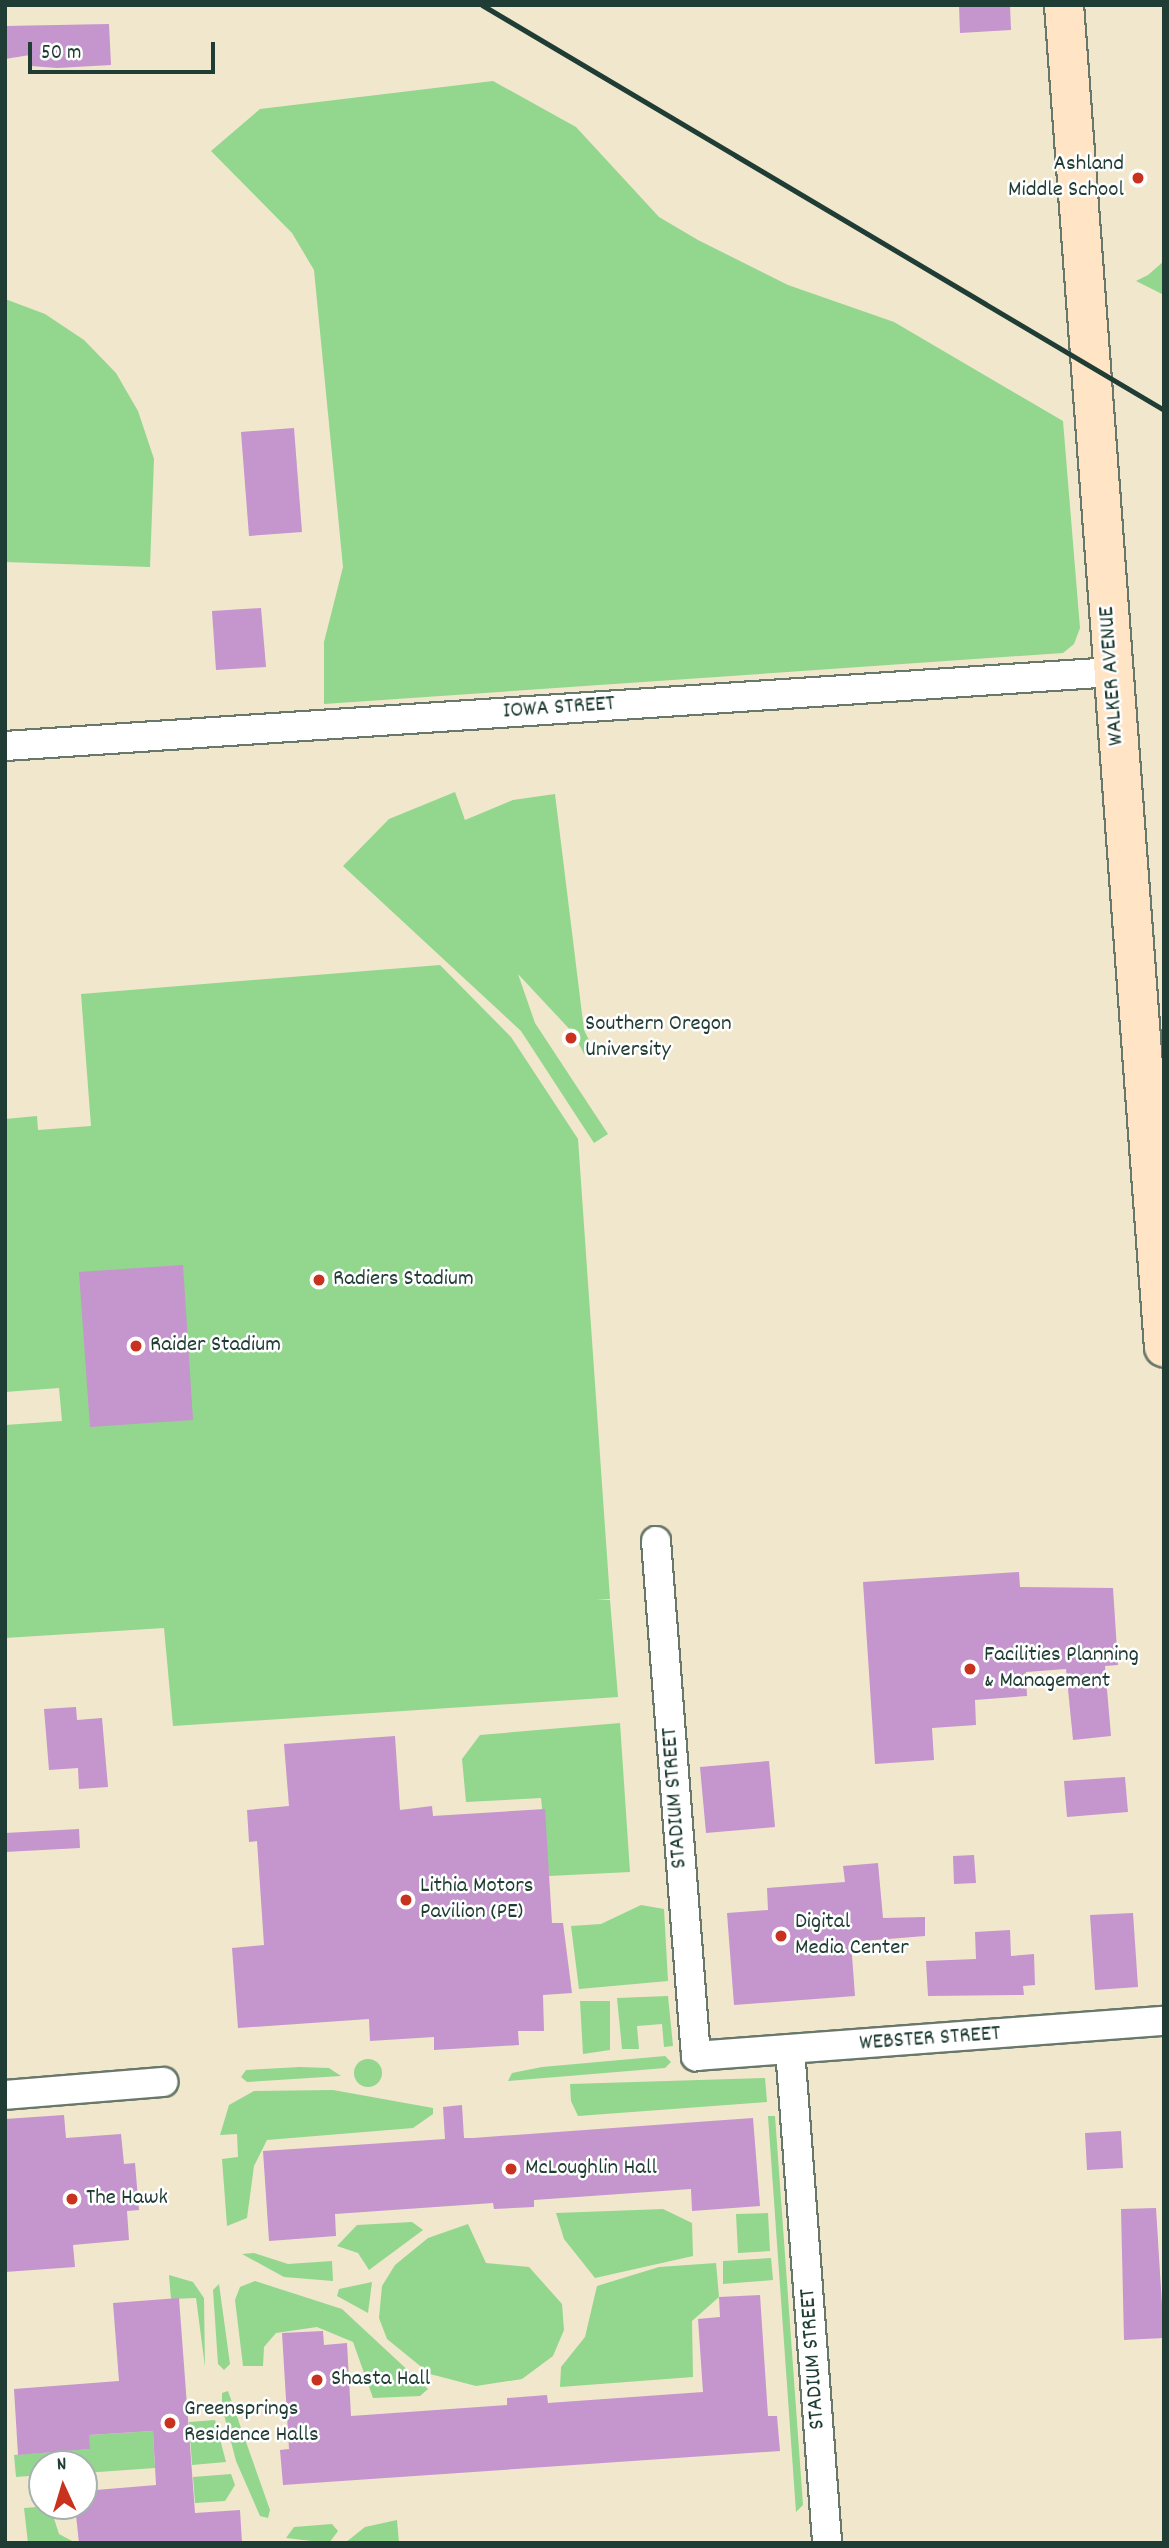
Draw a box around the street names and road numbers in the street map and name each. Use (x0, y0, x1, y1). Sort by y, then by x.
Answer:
street label: WALKER AVENUE (1094, 605, 1132, 747)
street label: IOWA STREET (502, 691, 616, 727)
street label: STADIUM STREET (657, 1727, 695, 1869)
street label: WEBSTER STREET (858, 2021, 1002, 2059)
street label: STADIUM STREET (795, 2288, 833, 2430)

